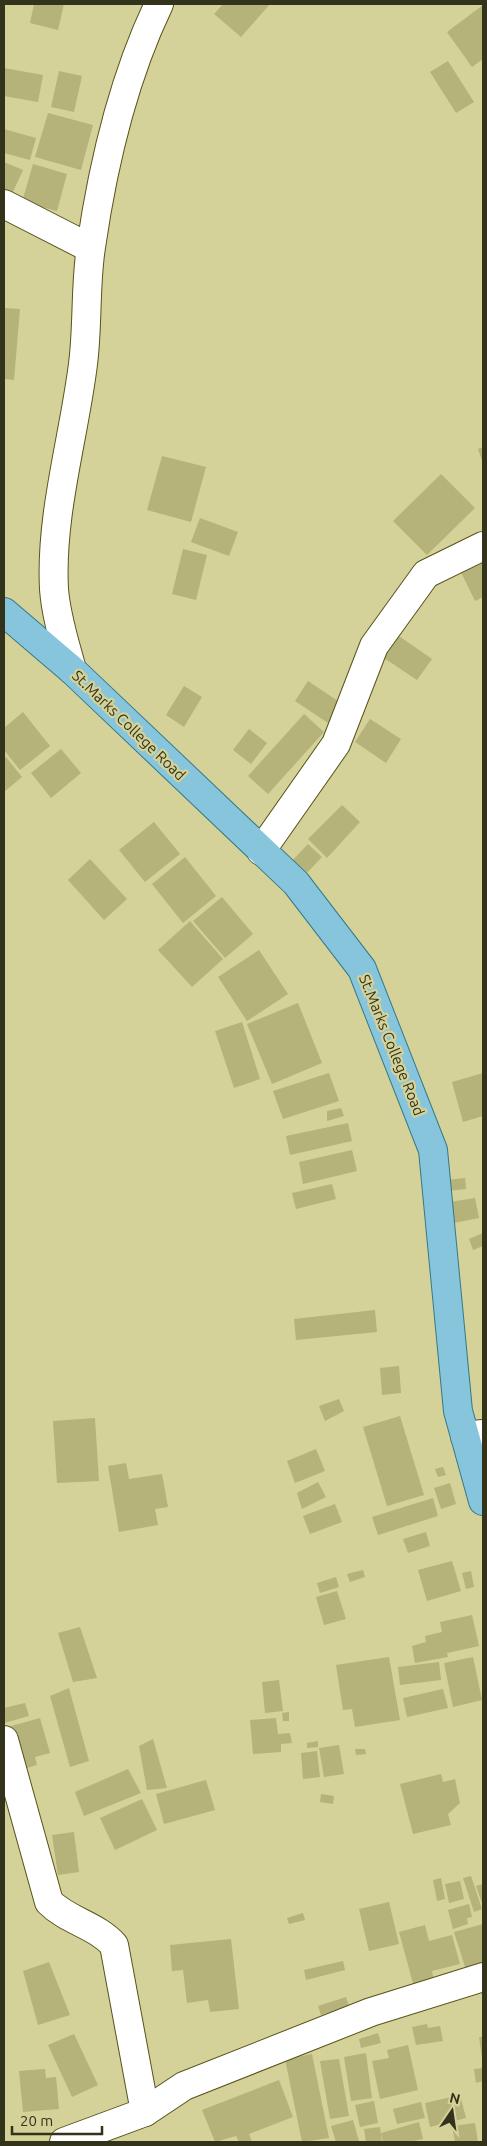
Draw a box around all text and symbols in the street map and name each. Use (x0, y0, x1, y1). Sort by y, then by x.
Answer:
street label: St.Marks College Road (69, 667, 189, 783)
street label: St.Marks College Road (356, 972, 428, 1118)
north arrow (427, 2086, 477, 2136)
text: N (448, 2089, 462, 2107)
scale bar (12, 2104, 102, 2136)
text: 20 m (20, 2112, 53, 2129)

